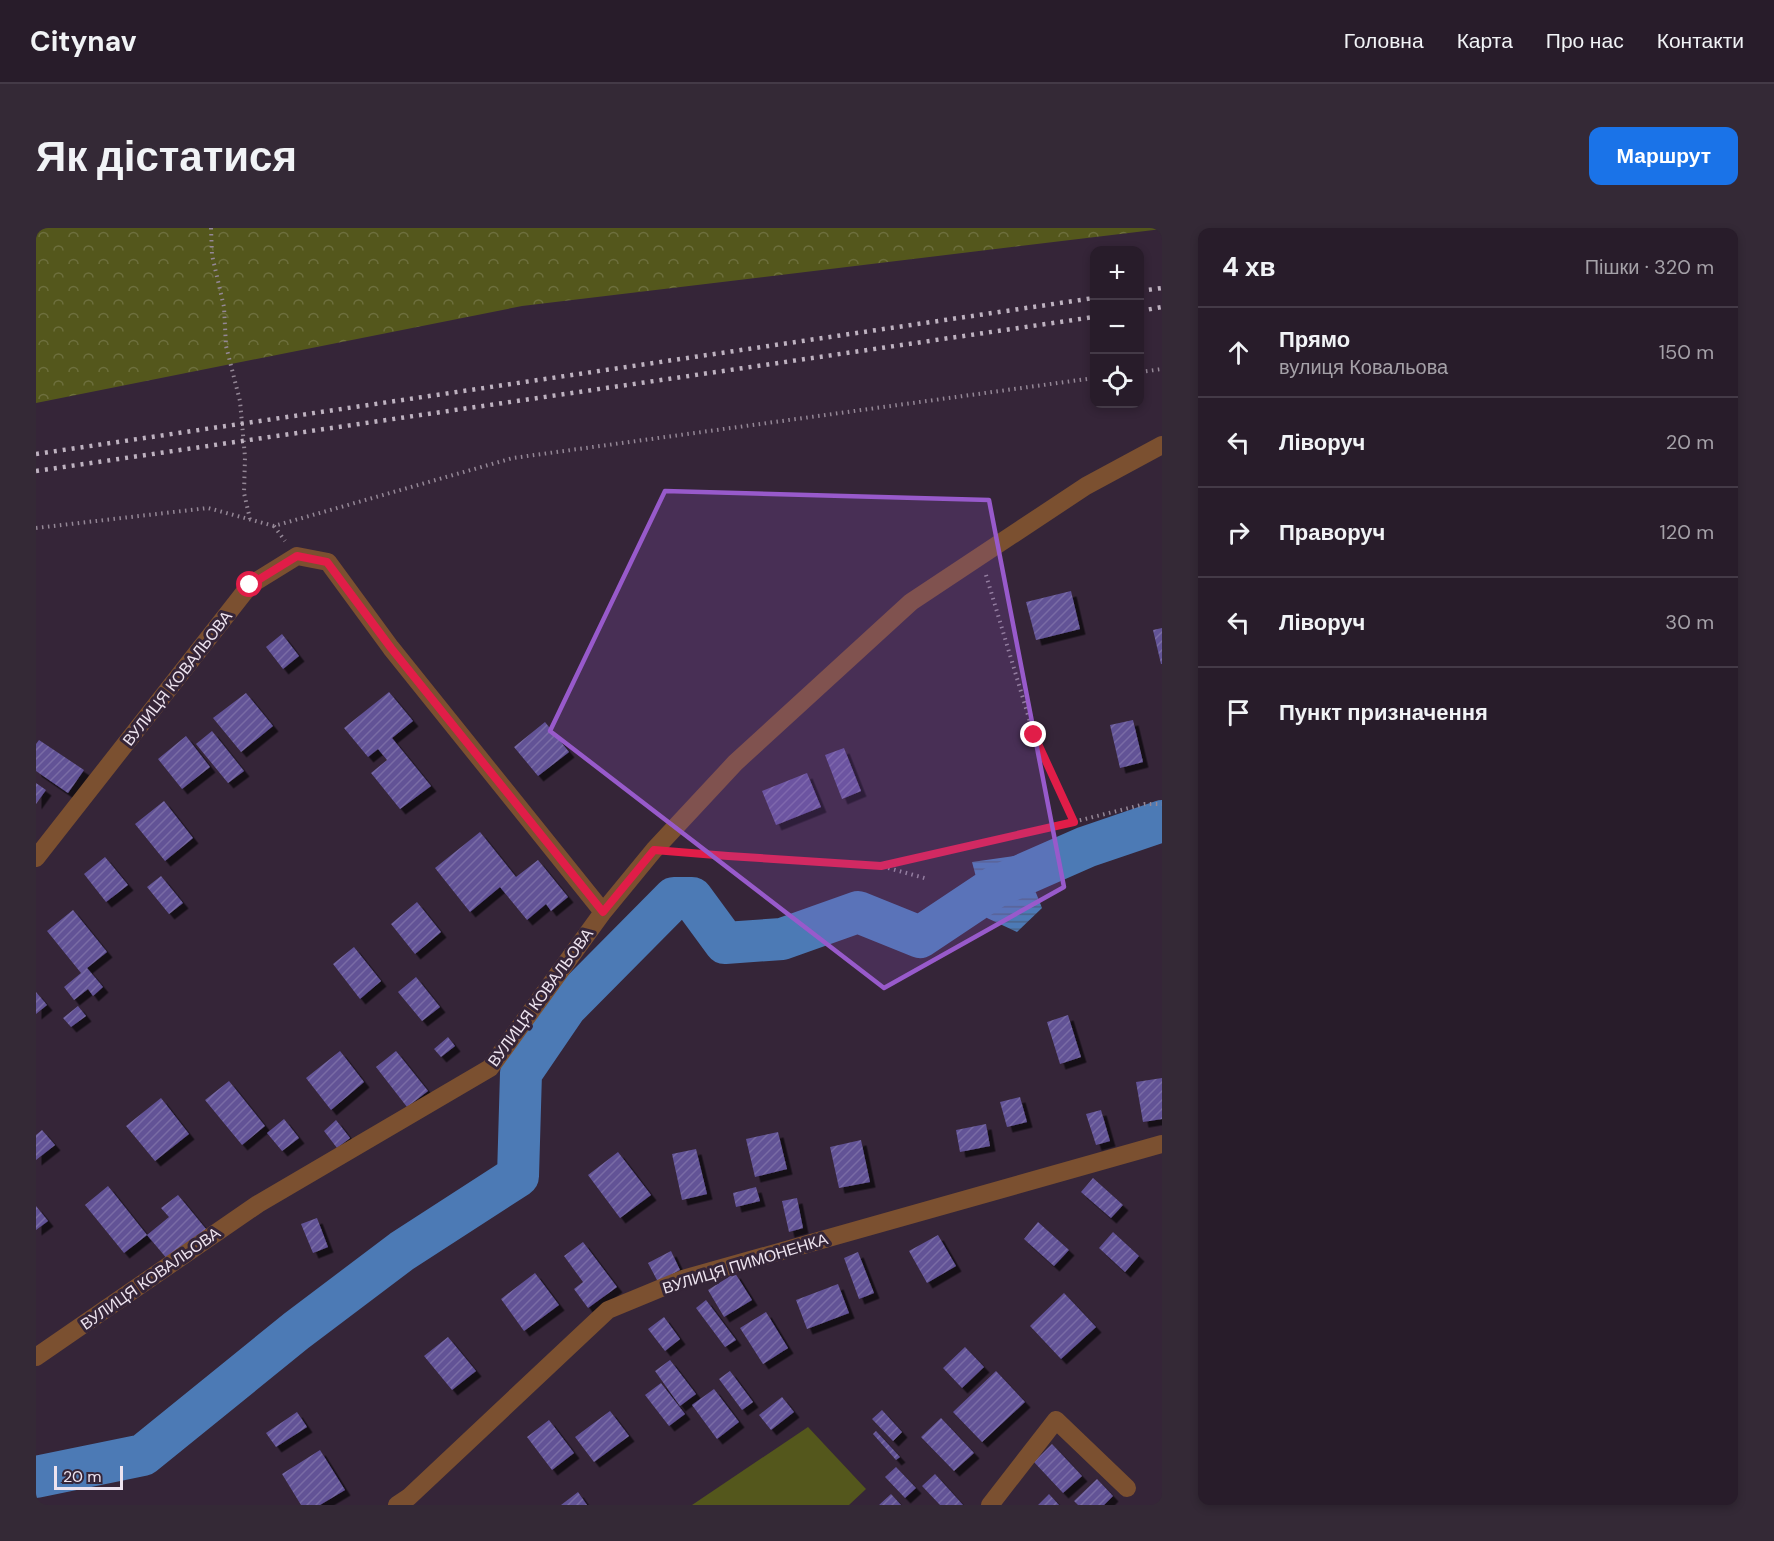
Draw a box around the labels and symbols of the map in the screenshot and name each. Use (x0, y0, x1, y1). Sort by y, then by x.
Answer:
route start (236, 571, 262, 597)
street label: ВУЛИЦЯ КОВАЛЬОВА (118, 606, 237, 750)
route end (1020, 721, 1046, 747)
street label: ВУЛИЦЯ КОВАЛЬОВА (483, 924, 598, 1071)
street label: ВУЛИЦЯ КОВАЛЬОВА (76, 1222, 225, 1335)
street label: ВУЛИЦЯ ПИМОНЕНКА (660, 1228, 831, 1299)
scale bar (54, 1463, 123, 1490)

